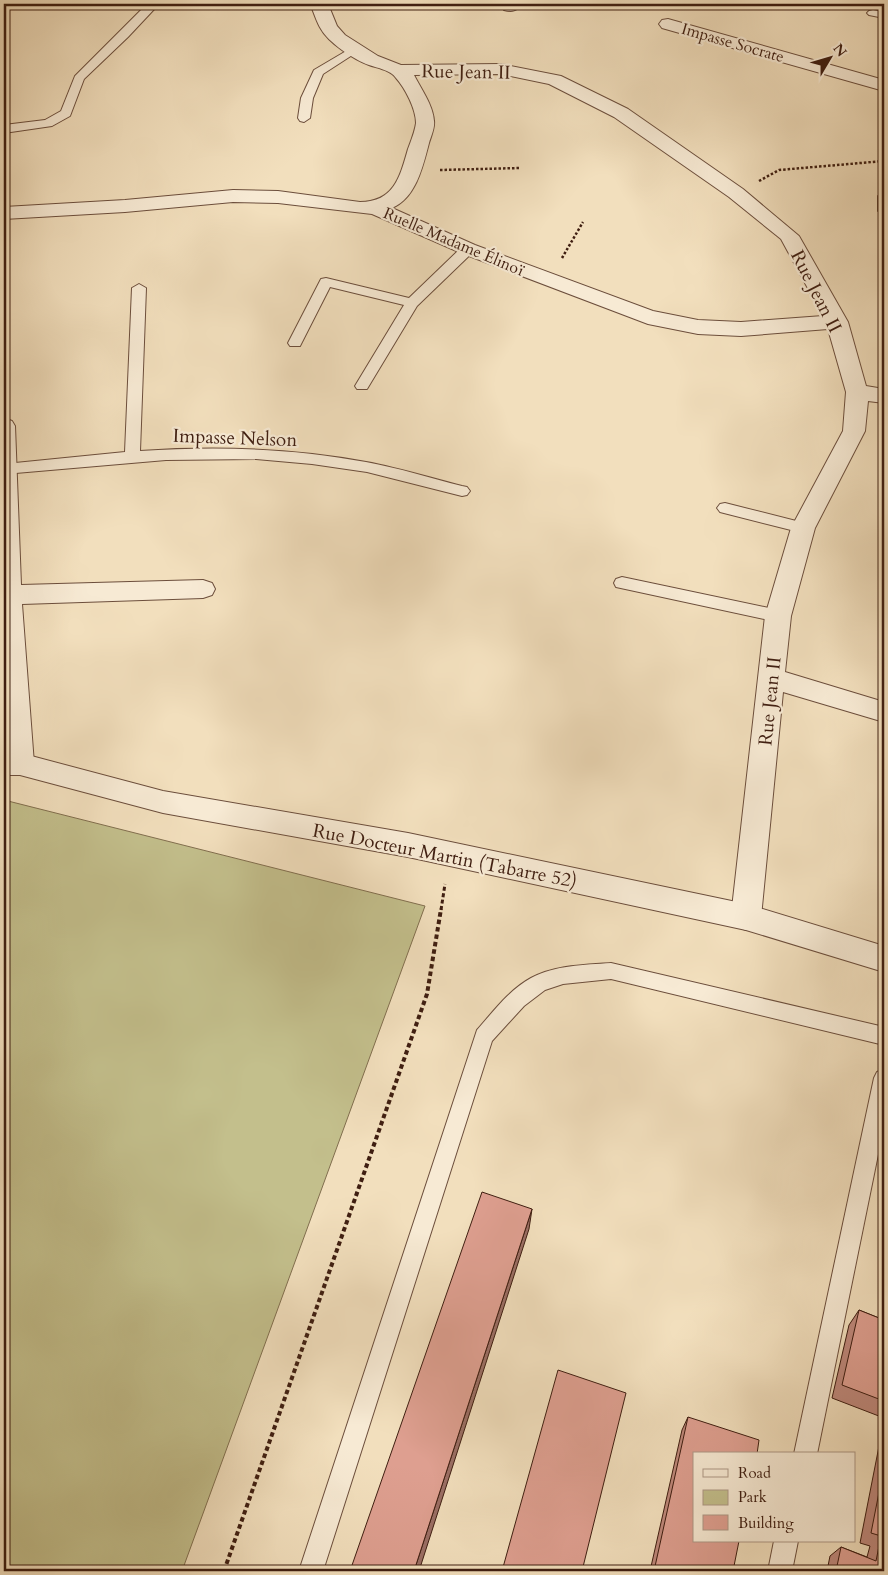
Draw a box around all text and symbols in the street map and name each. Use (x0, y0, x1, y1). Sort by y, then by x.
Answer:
street label: Impasse Socrate (679, 18, 787, 68)
north arrow (806, 32, 856, 82)
text: N (829, 40, 851, 61)
street label: Rue Jean II (421, 58, 511, 86)
street label: Ruelle Madame Élinoï (380, 202, 528, 282)
street label: Rue Jean II (784, 246, 848, 337)
street label: Impasse Nelson (172, 423, 298, 453)
street label: Rue Jean II (752, 655, 788, 747)
street label: Rue Docteur Martin (Tabarre 52) (310, 818, 579, 894)
legend (693, 1452, 856, 1542)
text: Road (738, 1463, 771, 1483)
text: Park (738, 1487, 767, 1507)
text: Building (738, 1513, 794, 1533)

